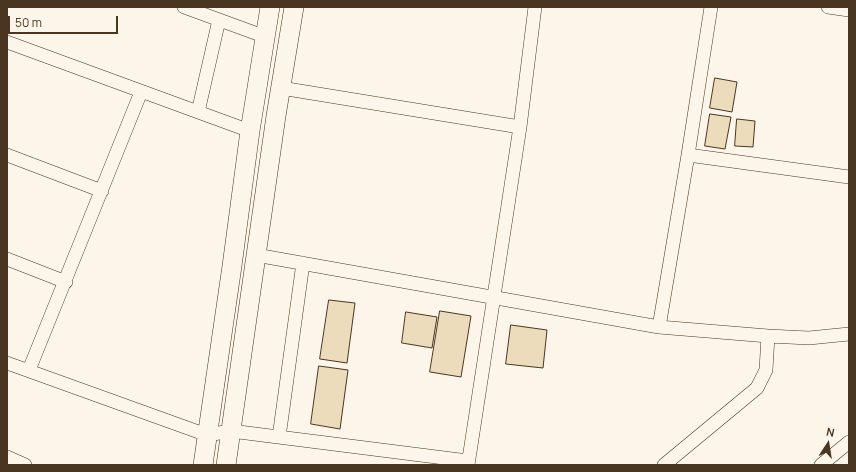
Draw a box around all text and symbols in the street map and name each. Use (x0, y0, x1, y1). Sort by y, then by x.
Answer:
scale bar (10, 8, 120, 34)
text: 50 m (15, 14, 42, 31)
north arrow (808, 424, 848, 464)
text: N (825, 424, 836, 440)

